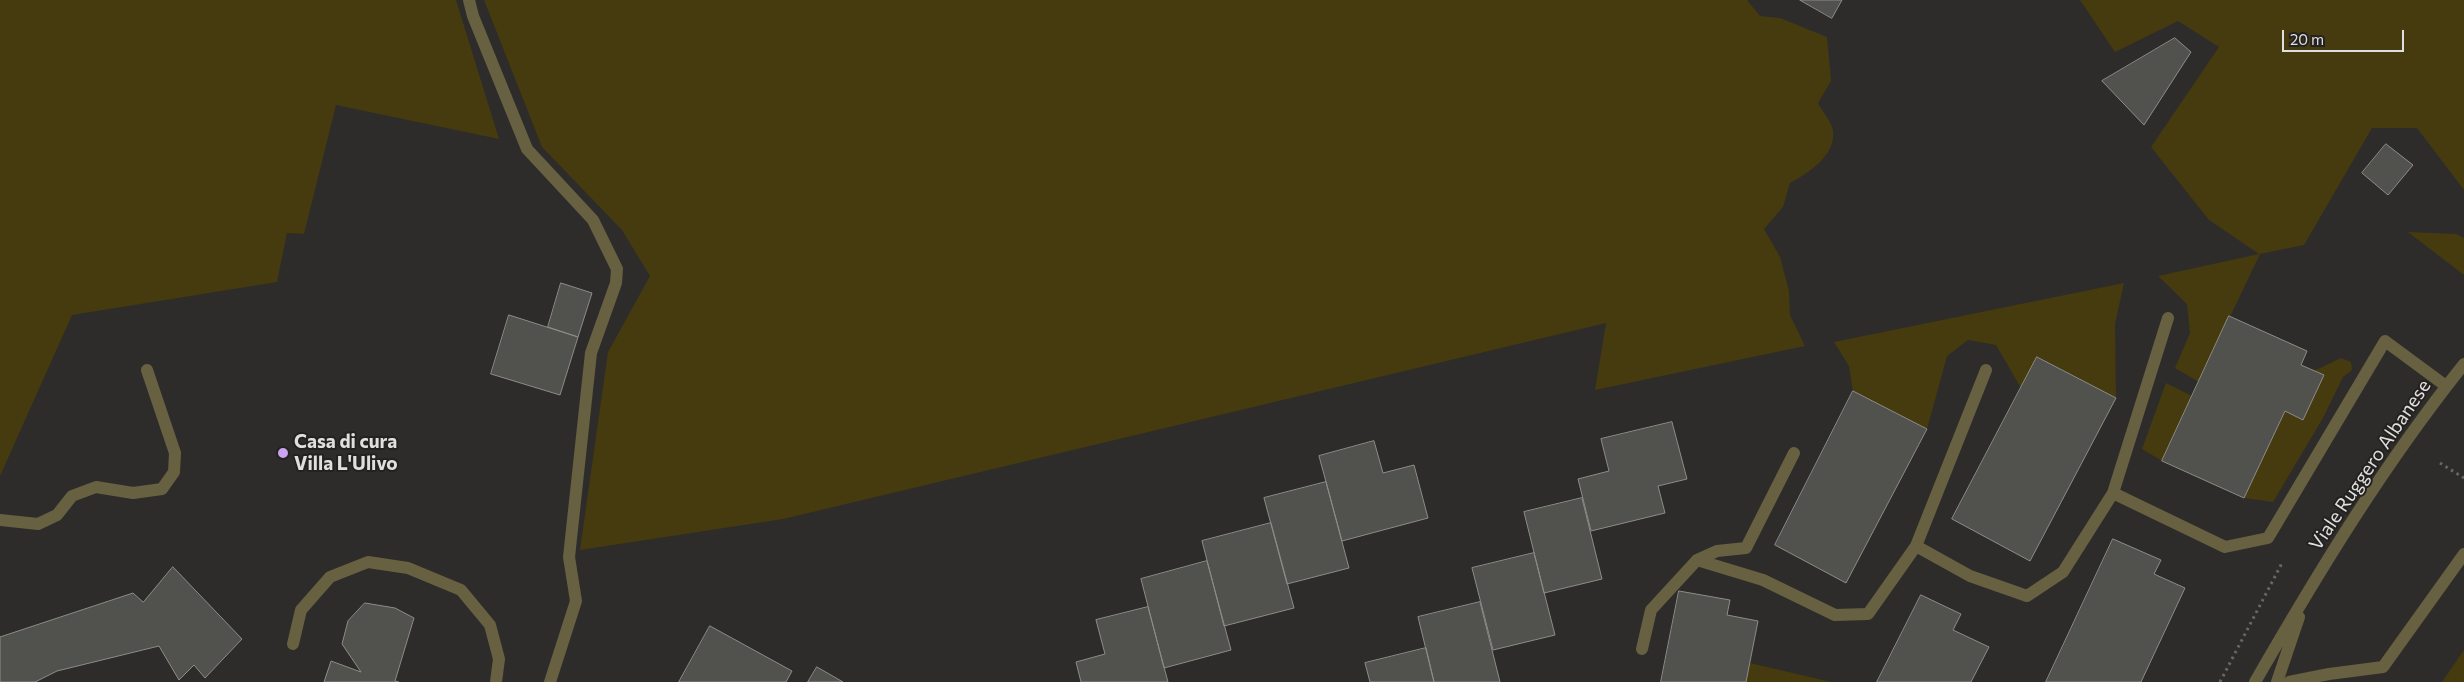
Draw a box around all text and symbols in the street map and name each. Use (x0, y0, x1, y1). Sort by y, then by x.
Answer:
scale bar (2284, 20, 2406, 52)
text: 20 m (2290, 30, 2324, 48)
street label: Viale Ruggero Albanese (2304, 375, 2436, 555)
place label: Casa di cura Villa L'Ulivo (294, 431, 398, 475)
marker: Casa di cura Villa L'Ulivo (276, 446, 290, 460)

